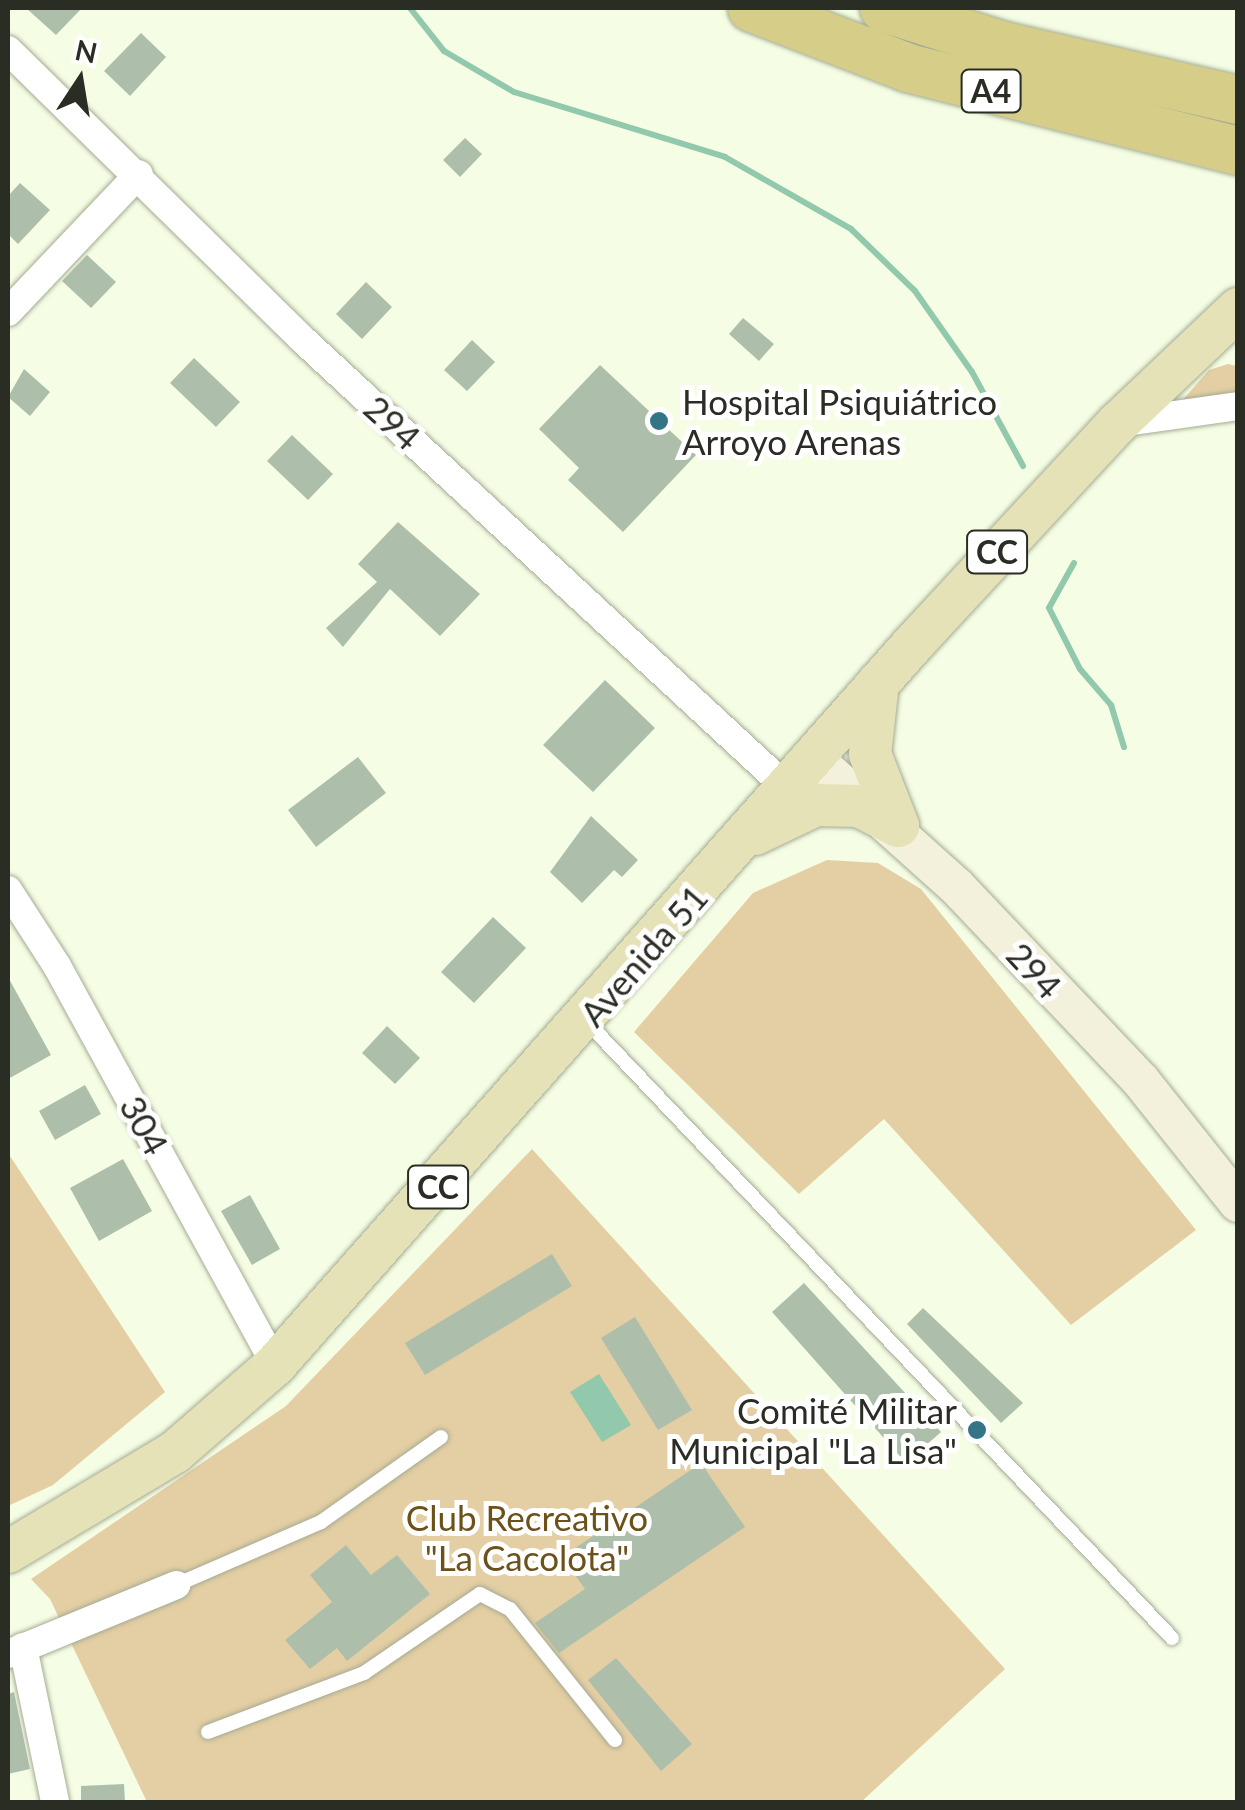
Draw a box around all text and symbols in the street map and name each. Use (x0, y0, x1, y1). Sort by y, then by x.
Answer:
north arrow (30, 30, 130, 130)
text: N (72, 32, 100, 70)
road number: A4 (958, 64, 1024, 118)
place label: Hospital Psiquiátrico Arroyo Arenas (682, 380, 997, 462)
street label: 294 (356, 386, 430, 458)
marker: Hospital Psiquiátrico Arroyo Arenas (646, 408, 672, 434)
road number: CC (964, 525, 1030, 579)
street label: Avenida 51 (570, 876, 716, 1034)
street label: 294 (999, 933, 1071, 1007)
street label: 304 (112, 1088, 178, 1162)
road number: CC (406, 1160, 470, 1214)
place label: Comité Militar Municipal "La Lisa" (669, 1389, 957, 1471)
marker: Comité Militar Municipal "La Lisa" (966, 1419, 988, 1441)
park label: Club Recreativo "La Cacolota" (406, 1496, 648, 1578)

